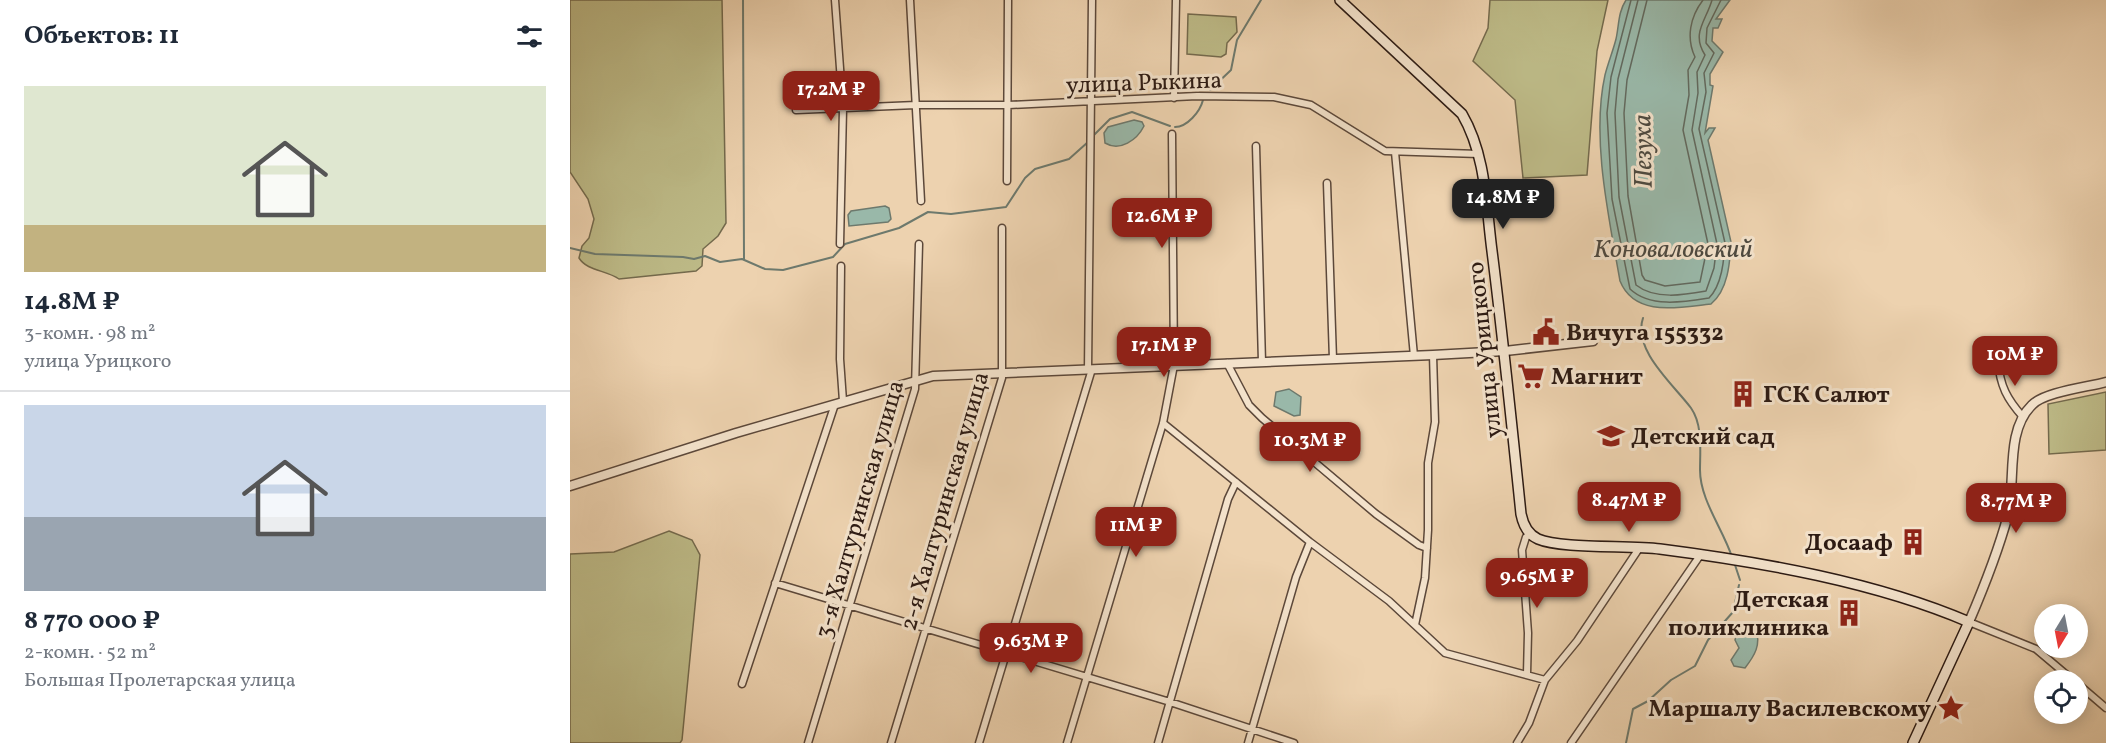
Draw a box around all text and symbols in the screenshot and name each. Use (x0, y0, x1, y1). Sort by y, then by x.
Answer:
text: Объектов: 11 (24, 18, 179, 54)
icon: filters (513, 20, 546, 53)
street label: улица Рыкина (1065, 64, 1223, 104)
pin: 17.2M ₽ (776, 71, 886, 122)
text: 17.2M ₽ (797, 76, 865, 104)
water label: Пезуха (1625, 114, 1663, 188)
icon: home (231, 125, 339, 233)
pin: 14.8M ₽ (1448, 179, 1558, 230)
text: 14.8M ₽ (1466, 184, 1540, 212)
pin: 12.6M ₽ (1107, 198, 1217, 249)
text: 12.6M ₽ (1126, 203, 1198, 231)
water label: Коноваловский (1593, 232, 1753, 268)
street label: улица Урицкого (1460, 260, 1512, 440)
text: 14.8M ₽ (24, 284, 120, 320)
public building icon: Вичуга 155332 (1531, 317, 1561, 347)
place label: Вичуга 155332 (1566, 317, 1724, 351)
text: 3-комн. · 98 m² (24, 320, 156, 348)
pin: 17.1M ₽ (1109, 327, 1219, 378)
text: 17.1M ₽ (1131, 332, 1197, 360)
pin: 10M ₽ (1973, 336, 2057, 387)
text: 10M ₽ (1986, 341, 2044, 369)
text: улица Урицкого (24, 348, 171, 376)
supermarket icon: Магнит (1516, 361, 1546, 391)
place label: Магнит (1551, 361, 1643, 395)
street label: 2-я Халтуринская улица (893, 368, 999, 635)
street label: 3-я Халтуринская улица (808, 376, 914, 643)
building icon: ГСК Салют (1728, 379, 1758, 409)
place label: ГСК Салют (1763, 379, 1890, 413)
school or university icon: Детский сад (1596, 421, 1626, 451)
place label: Детский сад (1631, 421, 1775, 455)
pin: 10.3M ₽ (1255, 422, 1365, 473)
text: 10.3M ₽ (1274, 427, 1346, 455)
icon: home (231, 444, 339, 552)
pin: 8.47M ₽ (1574, 482, 1684, 533)
pin: 8.77M ₽ (1961, 483, 2071, 534)
text: 8.47M ₽ (1592, 487, 1666, 515)
text: 8.77M ₽ (1980, 488, 2052, 516)
pin: 11M ₽ (1094, 507, 1178, 558)
text: 11M ₽ (1109, 512, 1163, 540)
place label: Досааф (1805, 527, 1893, 561)
building icon: Досааф (1898, 527, 1928, 557)
pin: 9.65M ₽ (1482, 558, 1592, 609)
text: 9.65M ₽ (1500, 563, 1574, 591)
place label: Детская поликлиника (1668, 584, 1829, 646)
building icon: Детская поликлиника (1834, 598, 1864, 628)
text: 8 770 000 ₽ (24, 603, 160, 639)
north arrow (2034, 604, 2088, 658)
map controls (2034, 604, 2088, 724)
pin: 9.63M ₽ (976, 623, 1086, 674)
text: 9.63M ₽ (994, 628, 1068, 656)
text: 2-комн. · 52 m² (24, 639, 156, 667)
text: Большая Пролетарская улица (24, 667, 296, 695)
button: locate (2034, 670, 2088, 724)
place label: Маршалу Василевскому (1648, 693, 1932, 727)
place icon: Маршалу Василевскому (1936, 693, 1966, 723)

